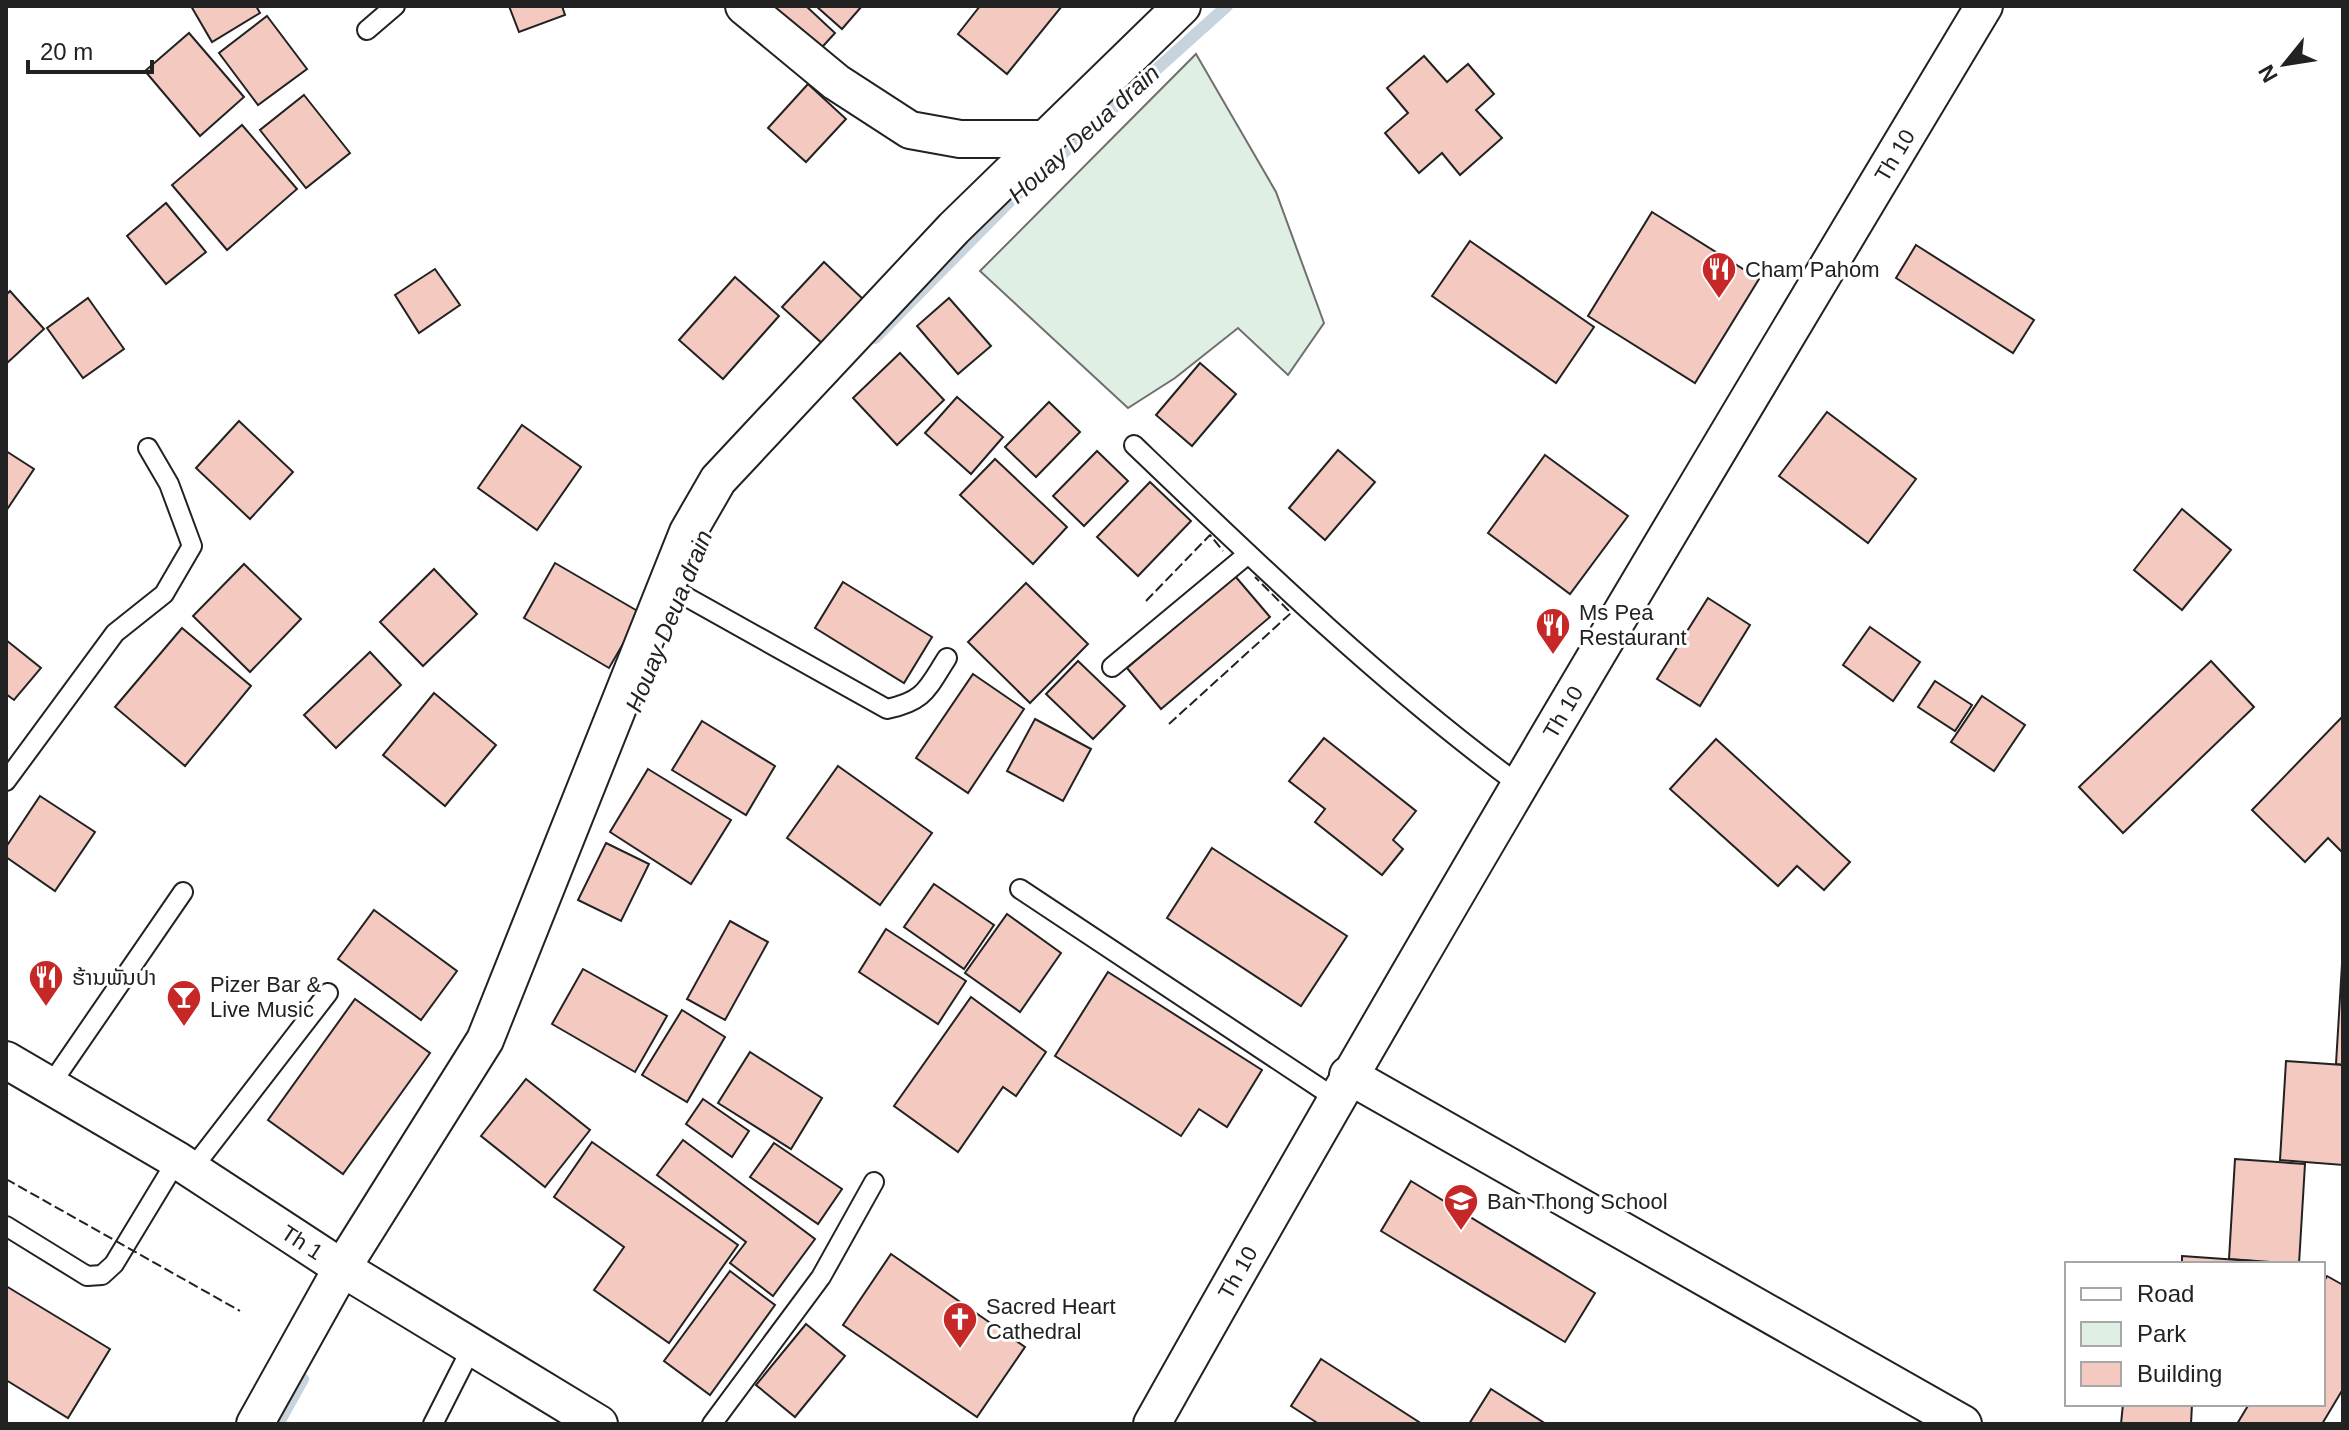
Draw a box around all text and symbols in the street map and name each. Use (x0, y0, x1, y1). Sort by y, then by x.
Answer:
scale bar (28, 24, 152, 74)
north arrow (2245, 24, 2325, 104)
text: 20 m (40, 38, 93, 65)
water label: Houay Deua drain (1003, 59, 1165, 208)
text: N (2253, 61, 2283, 87)
street label: Th 10 (1870, 125, 1920, 186)
restaurant icon: Cham Pahom (1700, 250, 1738, 300)
place label: Cham Pahom (1745, 257, 1880, 282)
water label: Houay Deua drain (620, 526, 717, 716)
place label: Ms Pea Restaurant (1579, 600, 1687, 650)
restaurant icon: Ms Pea Restaurant (1534, 606, 1572, 656)
street label: Th 10 (1538, 682, 1588, 743)
restaurant icon: ຮ້ານພັນປາ (27, 958, 65, 1008)
place label: ຮ້ານພັນປາ (72, 965, 156, 990)
place label: Pizer Bar & Live Music (210, 972, 322, 1022)
bar icon: Pizer Bar & Live Music (165, 978, 203, 1028)
school or university icon: Ban Thong School (1442, 1182, 1480, 1232)
place label: Ban Thong School (1487, 1189, 1668, 1214)
street label: Th 1 (277, 1220, 327, 1265)
street label: Th 10 (1213, 1242, 1263, 1303)
legend (2065, 1262, 2325, 1406)
text: Road (2137, 1280, 2194, 1307)
place label: Sacred Heart Cathedral (986, 1294, 1116, 1344)
church icon: Sacred Heart Cathedral (941, 1300, 979, 1350)
text: Park (2137, 1320, 2187, 1347)
text: Building (2137, 1360, 2222, 1387)

